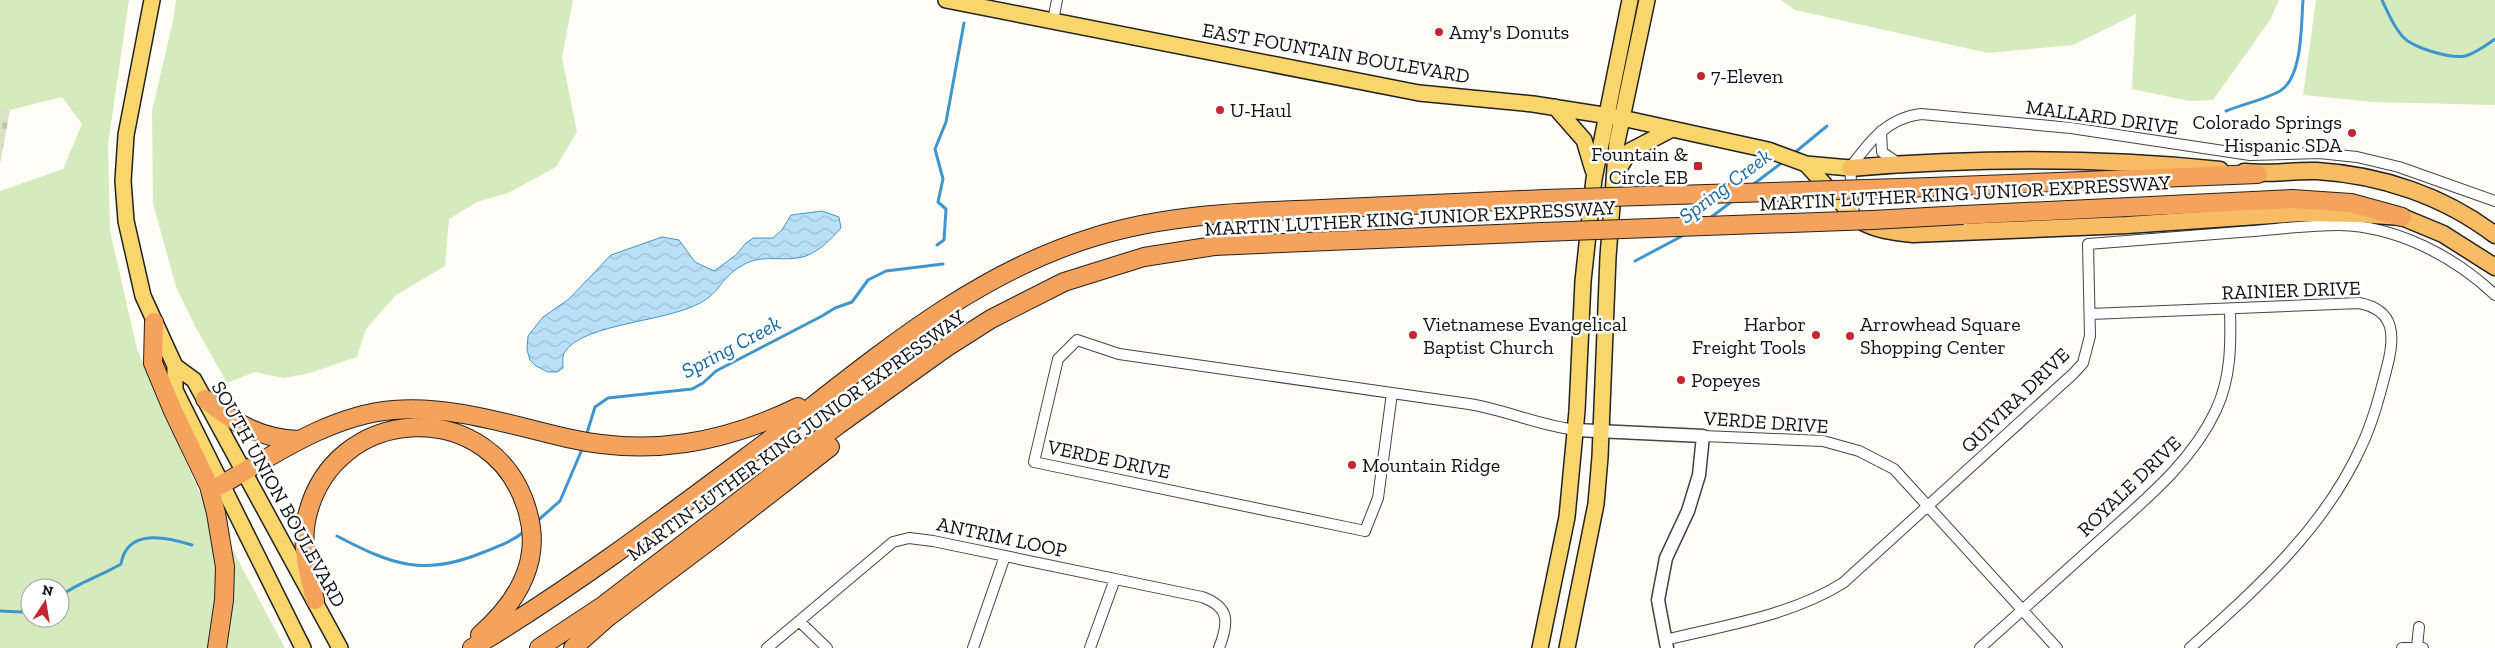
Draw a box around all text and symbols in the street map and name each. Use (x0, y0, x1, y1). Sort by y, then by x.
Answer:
street label: EAST FOUNTAIN BOULEVARD (1200, 18, 1472, 88)
place label: Amy's Donuts (1449, 20, 1569, 44)
marker: Amy's Donuts (1433, 26, 1445, 38)
place label: 7-Eleven (1711, 64, 1784, 88)
marker: 7-Eleven (1695, 70, 1707, 82)
street label: MALLARD DRIVE (2024, 94, 2180, 140)
place label: U-Haul (1230, 98, 1292, 122)
marker: U-Haul (1214, 104, 1226, 116)
place label: Colorado Springs Hispanic SDA (2193, 110, 2343, 157)
marker: Colorado Springs Hispanic SDA (2346, 127, 2358, 139)
place label: Fountain & Circle EB (1591, 142, 1688, 189)
water label: Spring Creek (1674, 143, 1776, 228)
marker: Fountain & Circle EB (1692, 160, 1704, 172)
street label: MARTIN LUTHER KING JUNIOR EXPRESSWAY (1759, 170, 2172, 216)
street label: MARTIN LUTHER KING JUNIOR EXPRESSWAY (1204, 195, 1617, 241)
street label: RAINIER DRIVE (2221, 276, 2361, 304)
street label: MARTIN LUTHER KING JUNIOR EXPRESSWAY (622, 304, 970, 566)
water label: Spring Creek (677, 310, 785, 383)
place label: Vietnamese Evangelical Baptist Church (1422, 312, 1627, 359)
place label: Harbor Freight Tools (1692, 312, 1806, 359)
place label: Arrowhead Square Shopping Center (1860, 312, 2021, 359)
marker: Vietnamese Evangelical Baptist Church (1407, 329, 1419, 341)
marker: Harbor Freight Tools (1810, 329, 1822, 341)
marker: Arrowhead Square Shopping Center (1844, 330, 1856, 342)
street label: QUIVIRA DRIVE (1956, 342, 2074, 458)
place label: Popeyes (1691, 368, 1760, 392)
marker: Popeyes (1675, 374, 1687, 386)
street label: SOUTH UNION BOULEVARD (207, 377, 351, 611)
street label: VERDE DRIVE (1702, 406, 1829, 438)
street label: ROYALE DRIVE (2072, 431, 2186, 541)
street label: VERDE DRIVE (1045, 434, 1172, 484)
place label: Mountain Ridge (1362, 453, 1500, 477)
marker: Mountain Ridge (1346, 459, 1358, 471)
street label: ANTRIM LOOP (935, 512, 1069, 562)
north arrow (20, 578, 70, 628)
text: N (41, 581, 55, 600)

